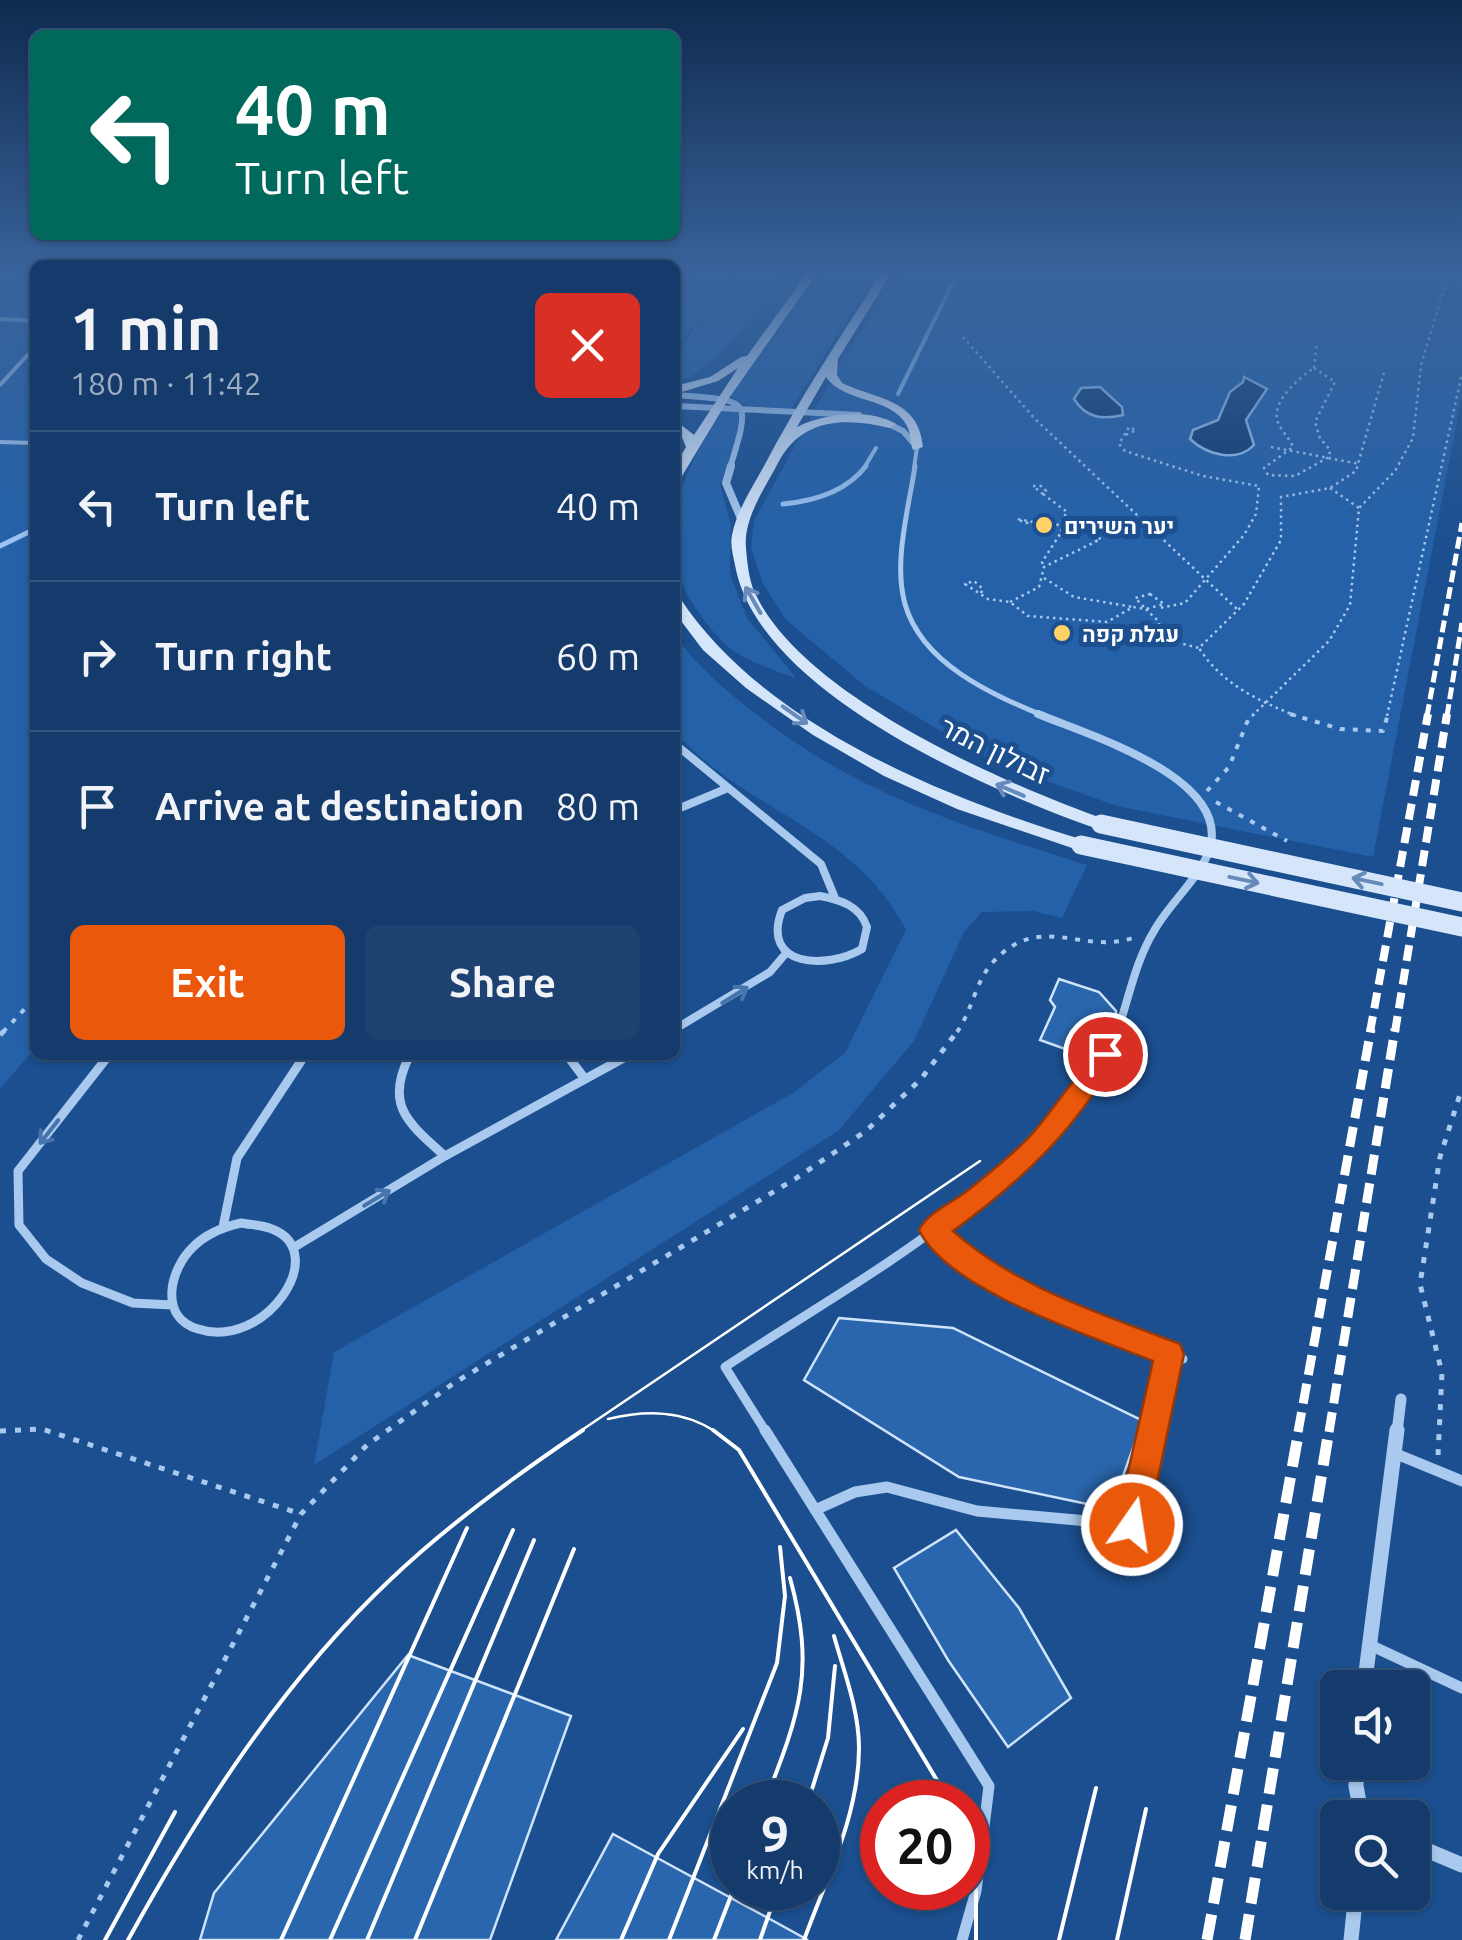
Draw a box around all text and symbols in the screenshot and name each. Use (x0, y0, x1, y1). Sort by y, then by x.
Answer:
icon: left (70, 70, 200, 200)
text: 40 m (235, 70, 391, 148)
text: Turn left (235, 152, 409, 203)
button: close (535, 293, 640, 398)
text: 1 min (70, 294, 222, 361)
text: 180 m · 11:42 (70, 365, 262, 401)
icon: left (70, 479, 125, 534)
text: Turn left (155, 485, 310, 527)
text: 40 m (556, 485, 640, 527)
place label: יער השירים (1064, 513, 1174, 538)
marker: יער השירים (1033, 514, 1055, 536)
one-way arrow (742, 585, 762, 615)
place label: עגלת קפה (1082, 621, 1179, 646)
marker: עגלת קפה (1051, 622, 1073, 644)
icon: right (70, 629, 125, 684)
text: Turn right (155, 635, 332, 677)
text: 60 m (556, 635, 640, 677)
one-way arrow (780, 705, 808, 726)
street label: זבולון המר (935, 710, 1055, 791)
icon: arrive (70, 779, 125, 834)
one-way arrow (995, 780, 1026, 798)
text: Arrive at destination (155, 785, 524, 827)
text: 80 m (556, 785, 640, 827)
one-way arrow (1352, 871, 1384, 890)
one-way arrow (1227, 872, 1259, 891)
button: Exit (70, 925, 345, 1040)
button: Share (365, 925, 640, 1040)
one-way arrow (720, 985, 749, 1005)
pin (1063, 1012, 1148, 1097)
icon: arrive (1078, 1027, 1133, 1082)
one-way arrow (38, 1118, 60, 1144)
one-way arrow (362, 1188, 391, 1208)
position arrow (1080, 1473, 1184, 1577)
map controls (1320, 1670, 1430, 1910)
button: sound (1320, 1670, 1430, 1780)
speed limit sign: 20 (860, 1780, 990, 1910)
button: search (1320, 1800, 1430, 1910)
text: 9 (761, 1805, 789, 1861)
text: km/h (746, 1856, 804, 1884)

